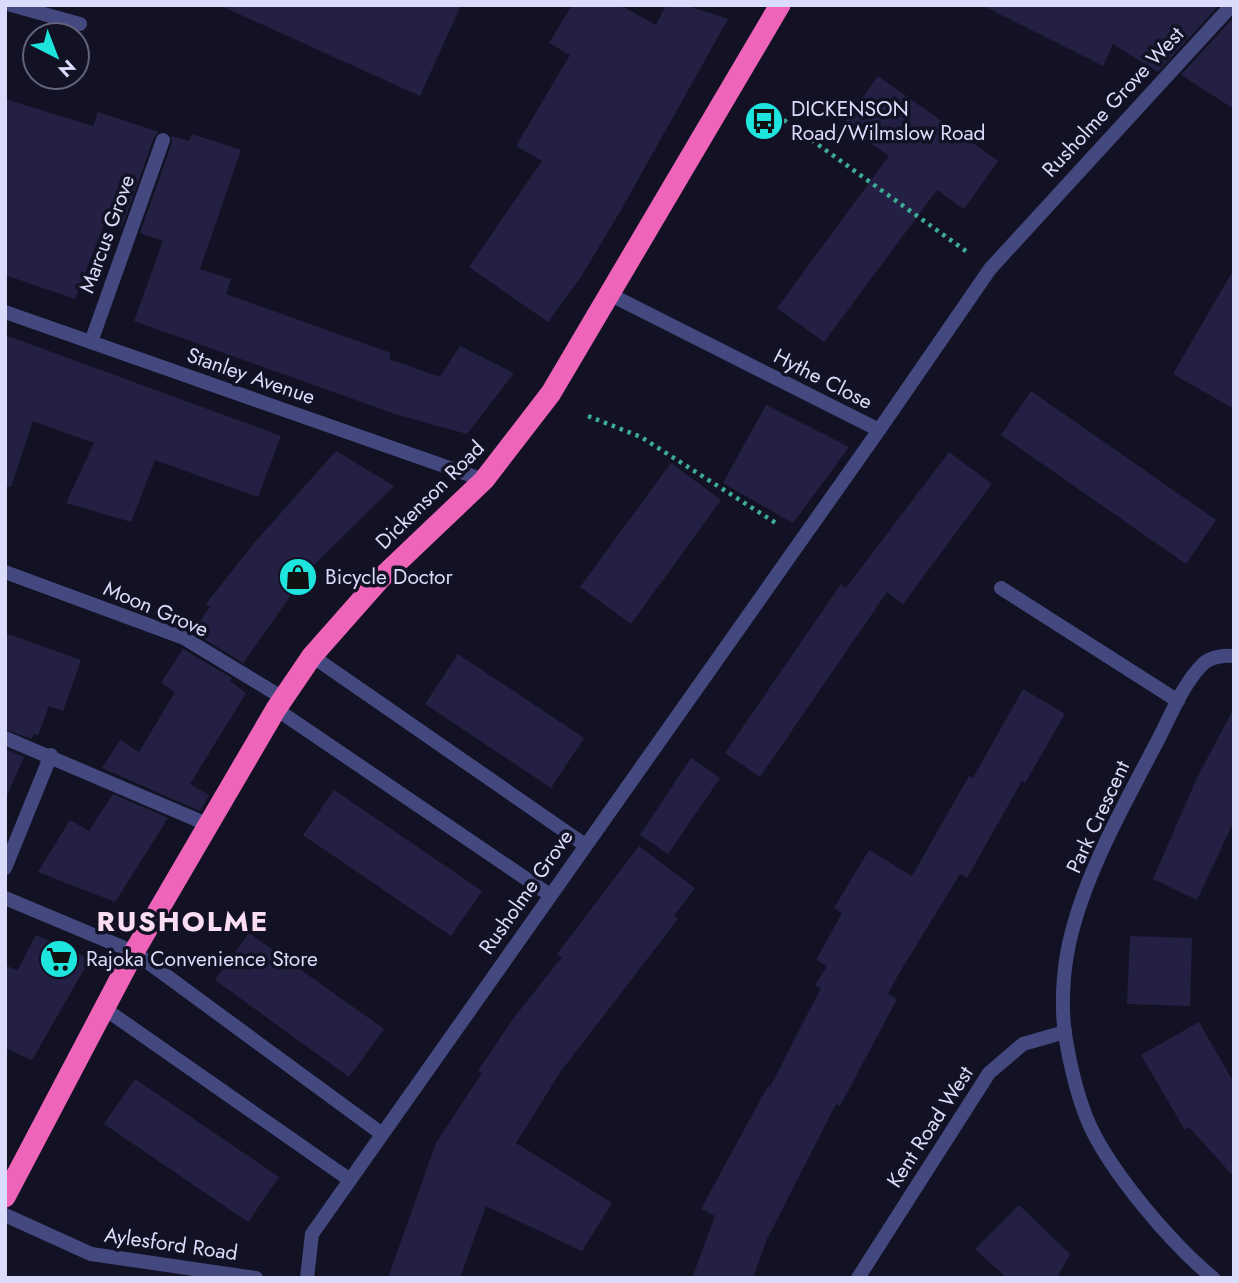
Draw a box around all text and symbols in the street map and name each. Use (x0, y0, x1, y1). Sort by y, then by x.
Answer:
street label: Rusholme Grove West (1035, 20, 1191, 184)
north arrow (21, 21, 91, 91)
text: N (52, 53, 82, 83)
place label: DICKENSON Road/Wilmslow Road (791, 94, 986, 148)
bus stop icon: DICKENSON Road/Wilmslow Road (743, 100, 785, 142)
street label: Marcus Grove (72, 170, 142, 297)
street label: Stanley Avenue (183, 340, 319, 412)
street label: Hythe Close (768, 341, 878, 417)
street label: Dickenson Road (369, 434, 491, 556)
shop icon: Bicycle Doctor (277, 556, 319, 598)
place label: Bicycle Doctor (325, 562, 453, 592)
street label: Moon Grove (99, 573, 213, 645)
street label: Park Crescent (1059, 756, 1137, 878)
street label: Rusholme Grove (472, 823, 580, 960)
district label: RUSHOLME (97, 901, 269, 942)
supermarket icon: Rajoka Convenience Store (38, 938, 80, 980)
place label: Rajoka Convenience Store (86, 944, 318, 974)
street label: Kent Road West (879, 1060, 981, 1194)
street label: Aylesford Road (102, 1220, 240, 1268)

